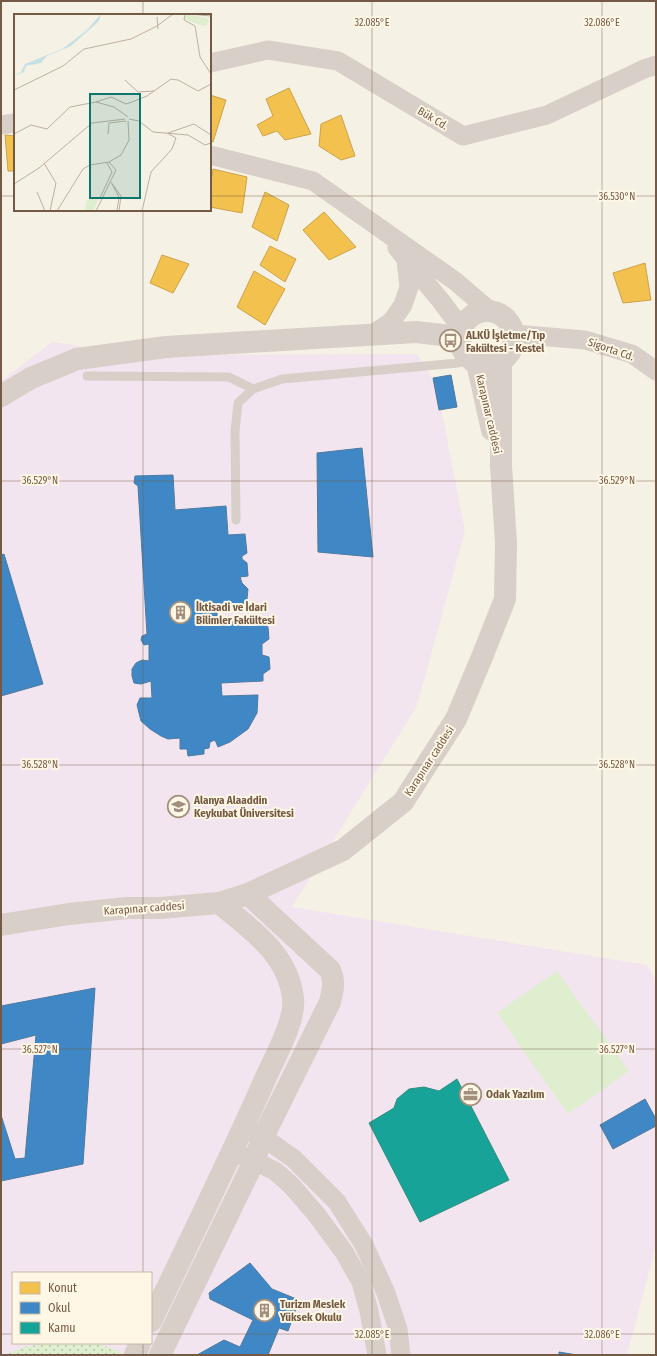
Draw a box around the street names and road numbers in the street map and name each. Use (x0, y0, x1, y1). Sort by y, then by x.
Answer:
street label: Bük Cd. (415, 104, 450, 133)
street label: Sigorta Cd. (586, 336, 636, 363)
street label: Karapınar caddesi (473, 373, 504, 455)
street label: Karapınar caddesi (402, 724, 457, 799)
street label: Karapınar caddesi (103, 899, 185, 918)

